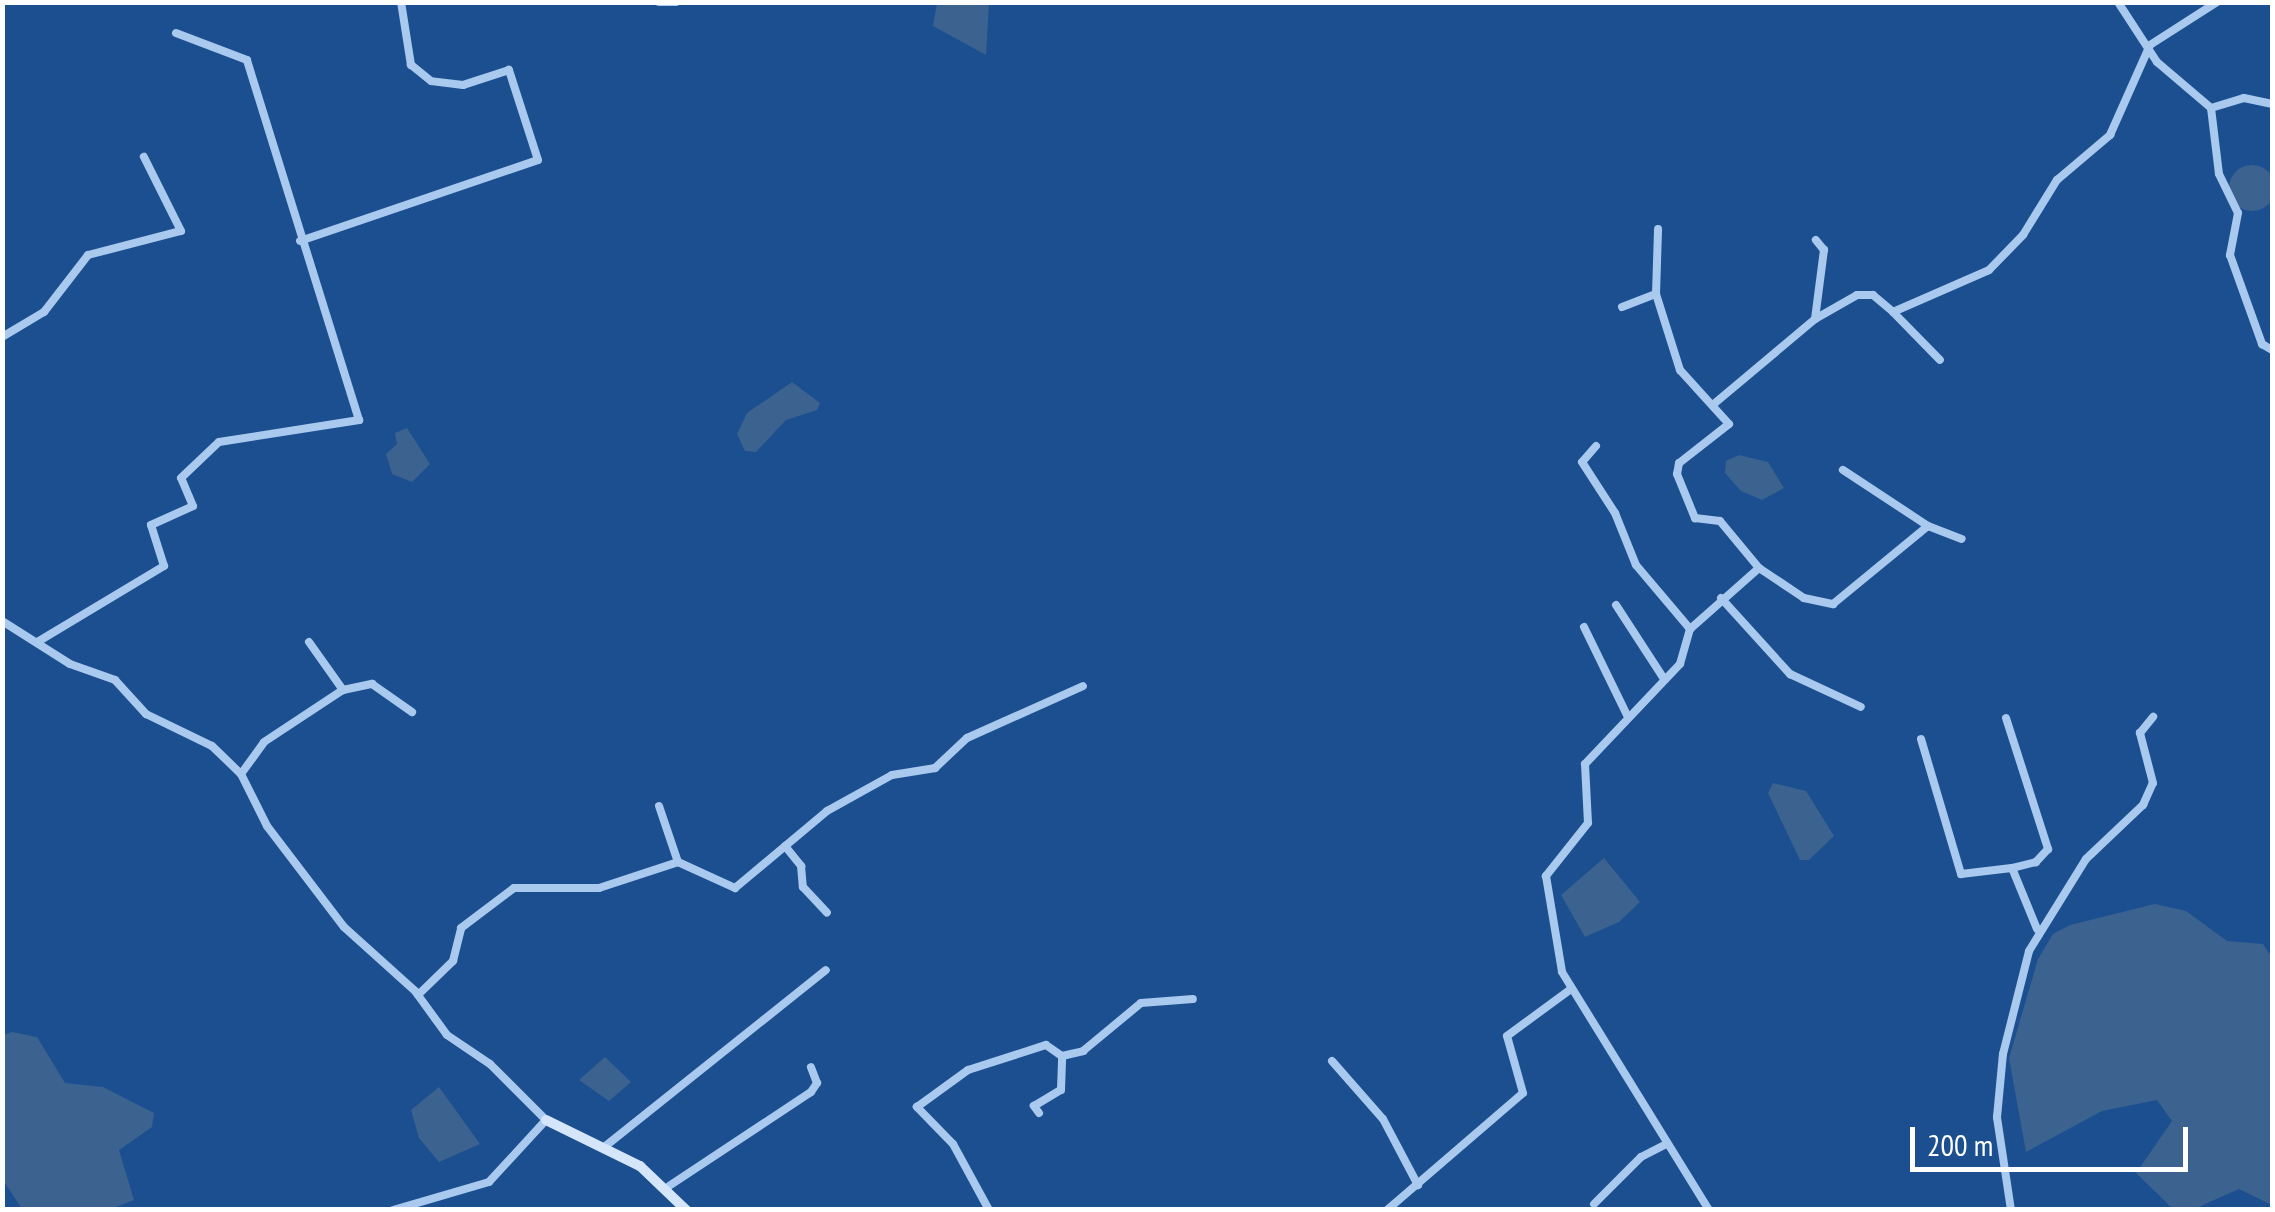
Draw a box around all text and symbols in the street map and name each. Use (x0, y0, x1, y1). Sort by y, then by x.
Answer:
scale bar (1915, 1107, 2192, 1169)
text: 200 m (1927, 1125, 1993, 1164)

